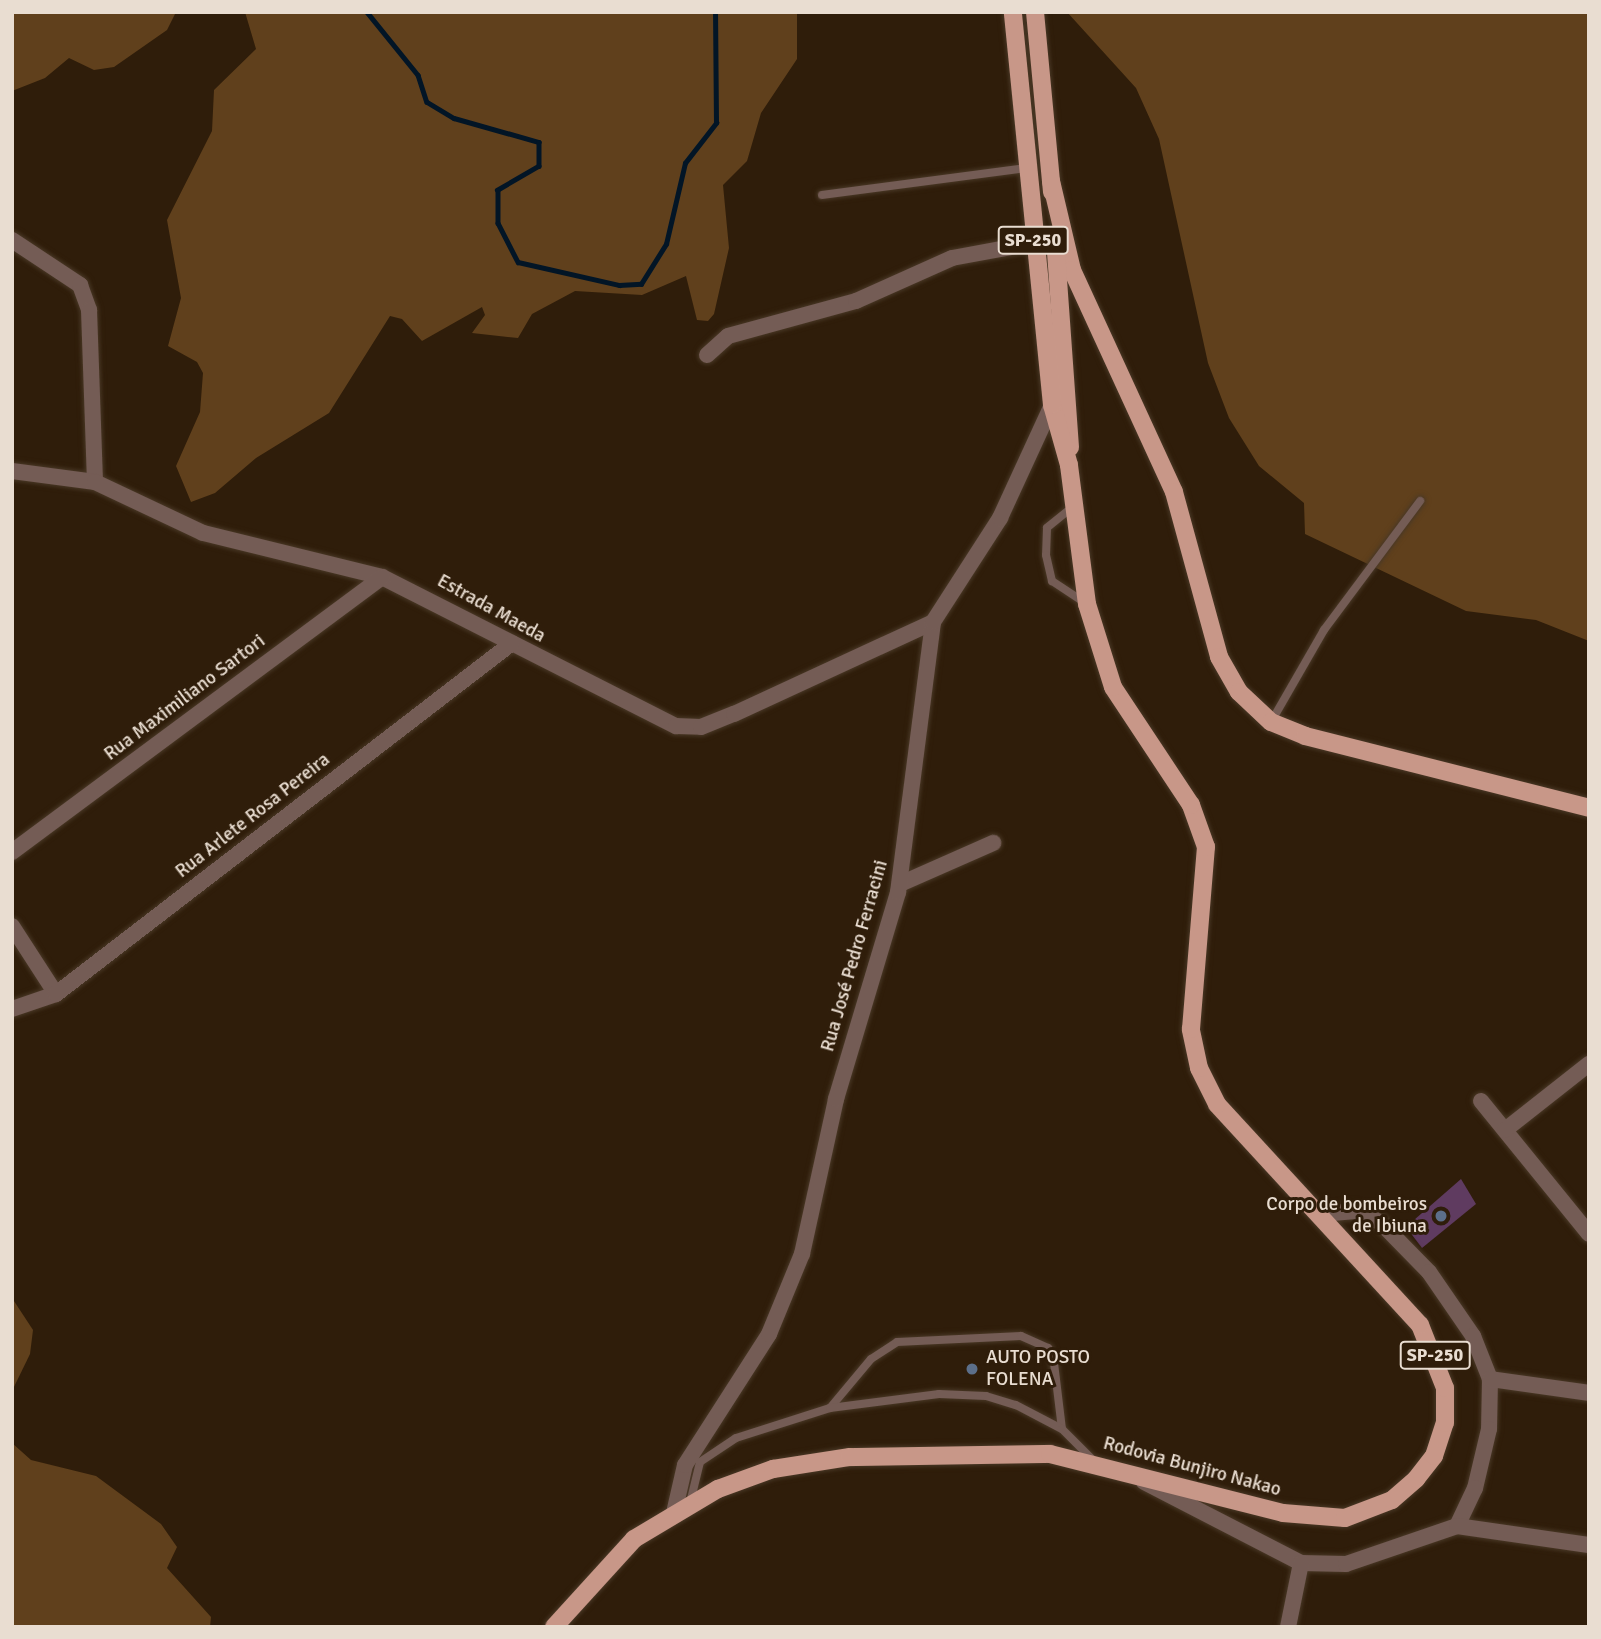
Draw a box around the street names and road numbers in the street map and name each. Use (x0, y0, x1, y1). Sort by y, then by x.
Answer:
road number: SP-250 (996, 226, 1070, 254)
street label: Estrada Maeda (433, 570, 549, 648)
street label: Rua Maximiliano Sartori (100, 630, 270, 766)
street label: Rua Arlete Rosa Pereira (171, 749, 335, 883)
street label: Rua José Pedro Ferracini (817, 858, 893, 1054)
road number: SP-250 (1398, 1340, 1472, 1370)
street label: Rodovia Bunjiro Nakao (1101, 1432, 1283, 1502)

